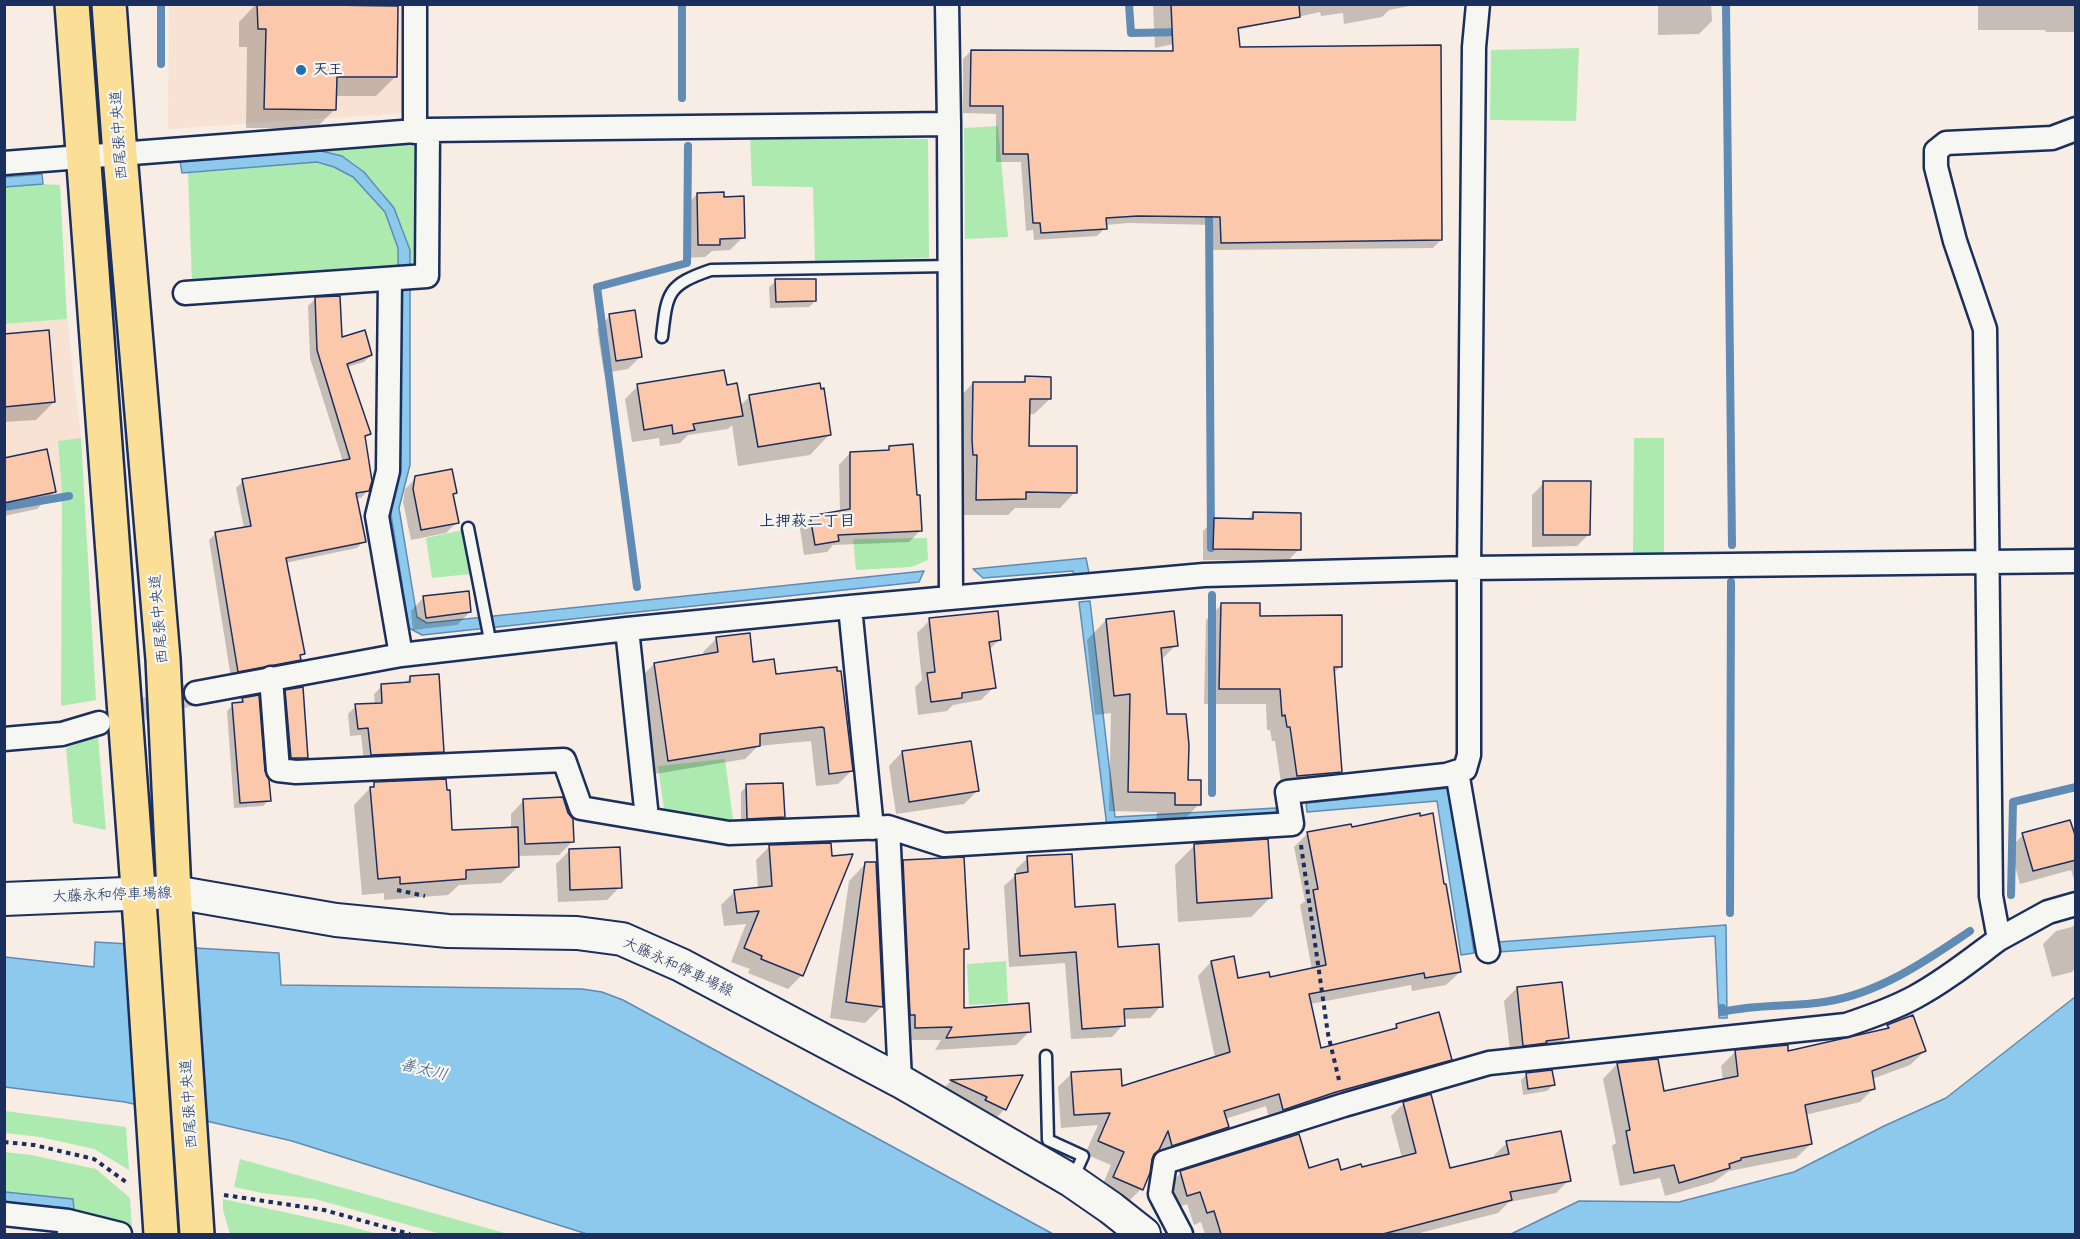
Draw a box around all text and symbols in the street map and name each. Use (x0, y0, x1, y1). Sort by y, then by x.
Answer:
place label: 天王 (313, 61, 343, 79)
marker: 天王 (294, 63, 308, 77)
street label: 西尾張中央道 (107, 89, 131, 181)
district label: 上押萩二丁目 (759, 511, 855, 531)
street label: 西尾張中央道 (146, 573, 172, 665)
street label: 大藤永和停車場線 (52, 884, 172, 906)
street label: 大藤永和停車場線 (620, 933, 736, 1001)
water label: 善太川 (398, 1055, 450, 1085)
street label: 西尾張中央道 (177, 1058, 201, 1150)

